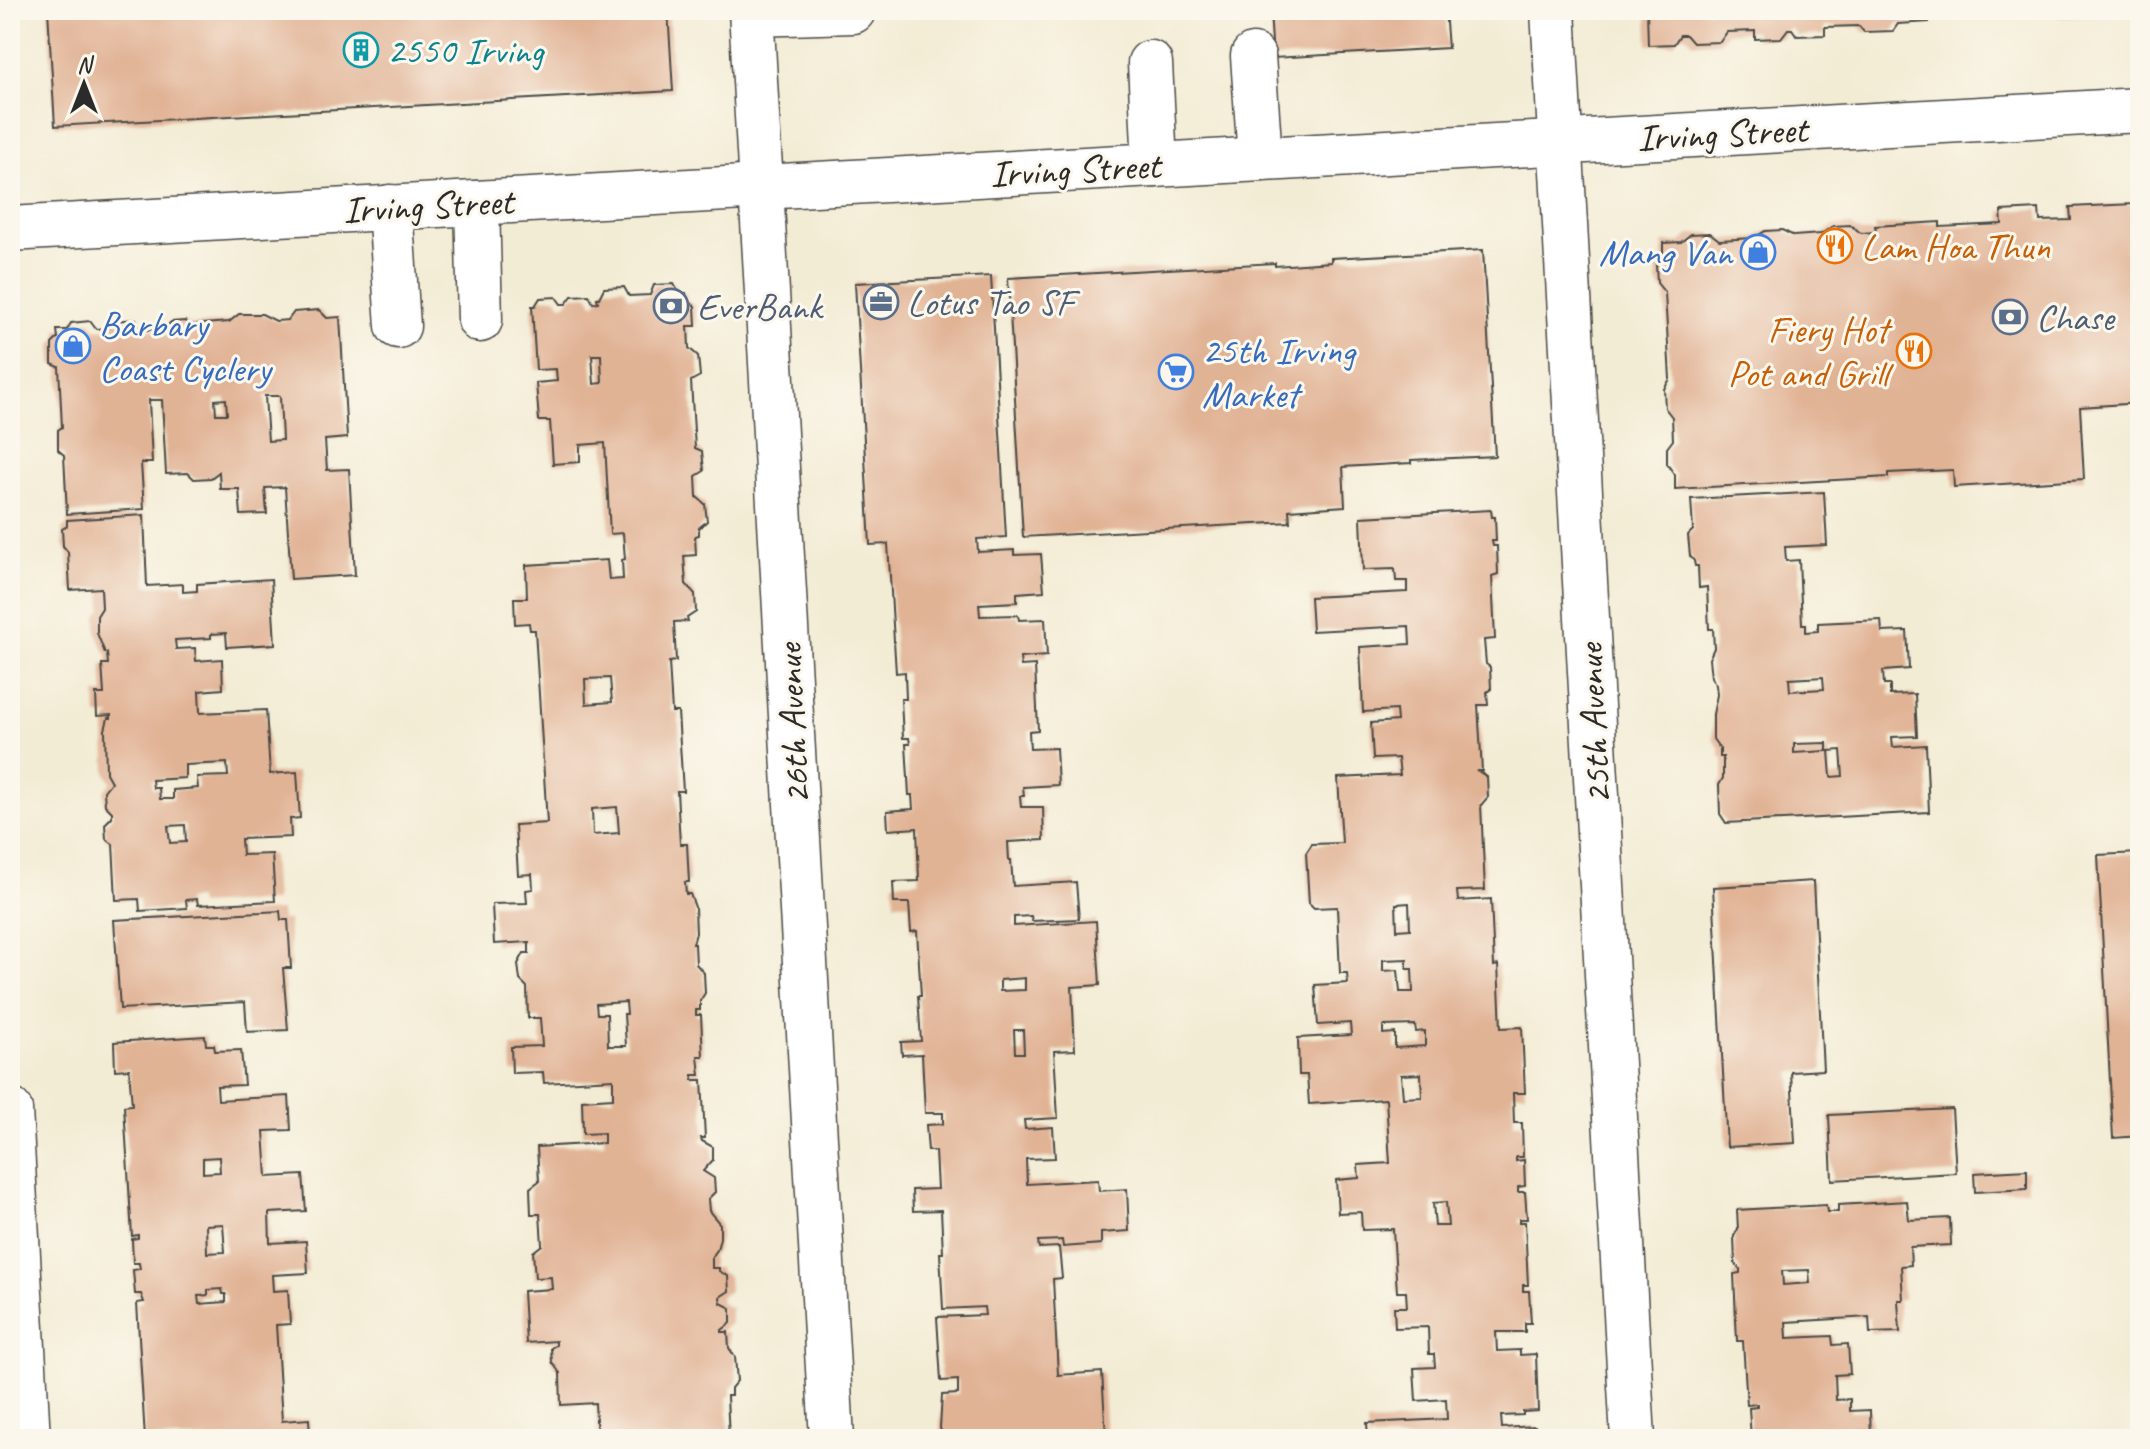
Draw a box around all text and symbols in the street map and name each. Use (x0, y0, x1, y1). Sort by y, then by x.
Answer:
place label: 2550 Irving (387, 27, 545, 74)
building icon: 2550 Irving (342, 31, 380, 69)
north arrow (44, 44, 124, 124)
text: N (77, 51, 94, 79)
street label: Irving Street (1636, 105, 1812, 161)
street label: Irving Street (989, 141, 1165, 197)
street label: Irving Street (342, 177, 518, 233)
place label: Lam Hoa Thun (1861, 223, 2051, 270)
restaurant icon: Lam Hoa Thun (1816, 227, 1854, 265)
place label: Mang Van (1599, 229, 1734, 276)
shop icon: Mang Van (1739, 233, 1777, 271)
place label: Lotus Tao SF (907, 279, 1081, 326)
place label: EverBank (697, 283, 824, 330)
office icon: Lotus Tao SF (862, 283, 900, 321)
bank icon: EverBank (652, 287, 690, 325)
place label: Chase (2036, 294, 2116, 341)
bank icon: Chase (1991, 298, 2029, 336)
place label: Barbary Coast Cyclery (99, 301, 274, 392)
place label: Fiery Hot Pot and Grill (1728, 306, 1895, 397)
shop icon: Barbary Coast Cyclery (54, 327, 92, 365)
place label: 25th Irving Market (1202, 327, 1357, 418)
restaurant icon: Fiery Hot Pot and Grill (1895, 332, 1933, 370)
supermarket icon: 25th Irving Market (1157, 353, 1195, 391)
street label: 26th Avenue (765, 640, 820, 805)
street label: 25th Avenue (1566, 640, 1621, 805)

